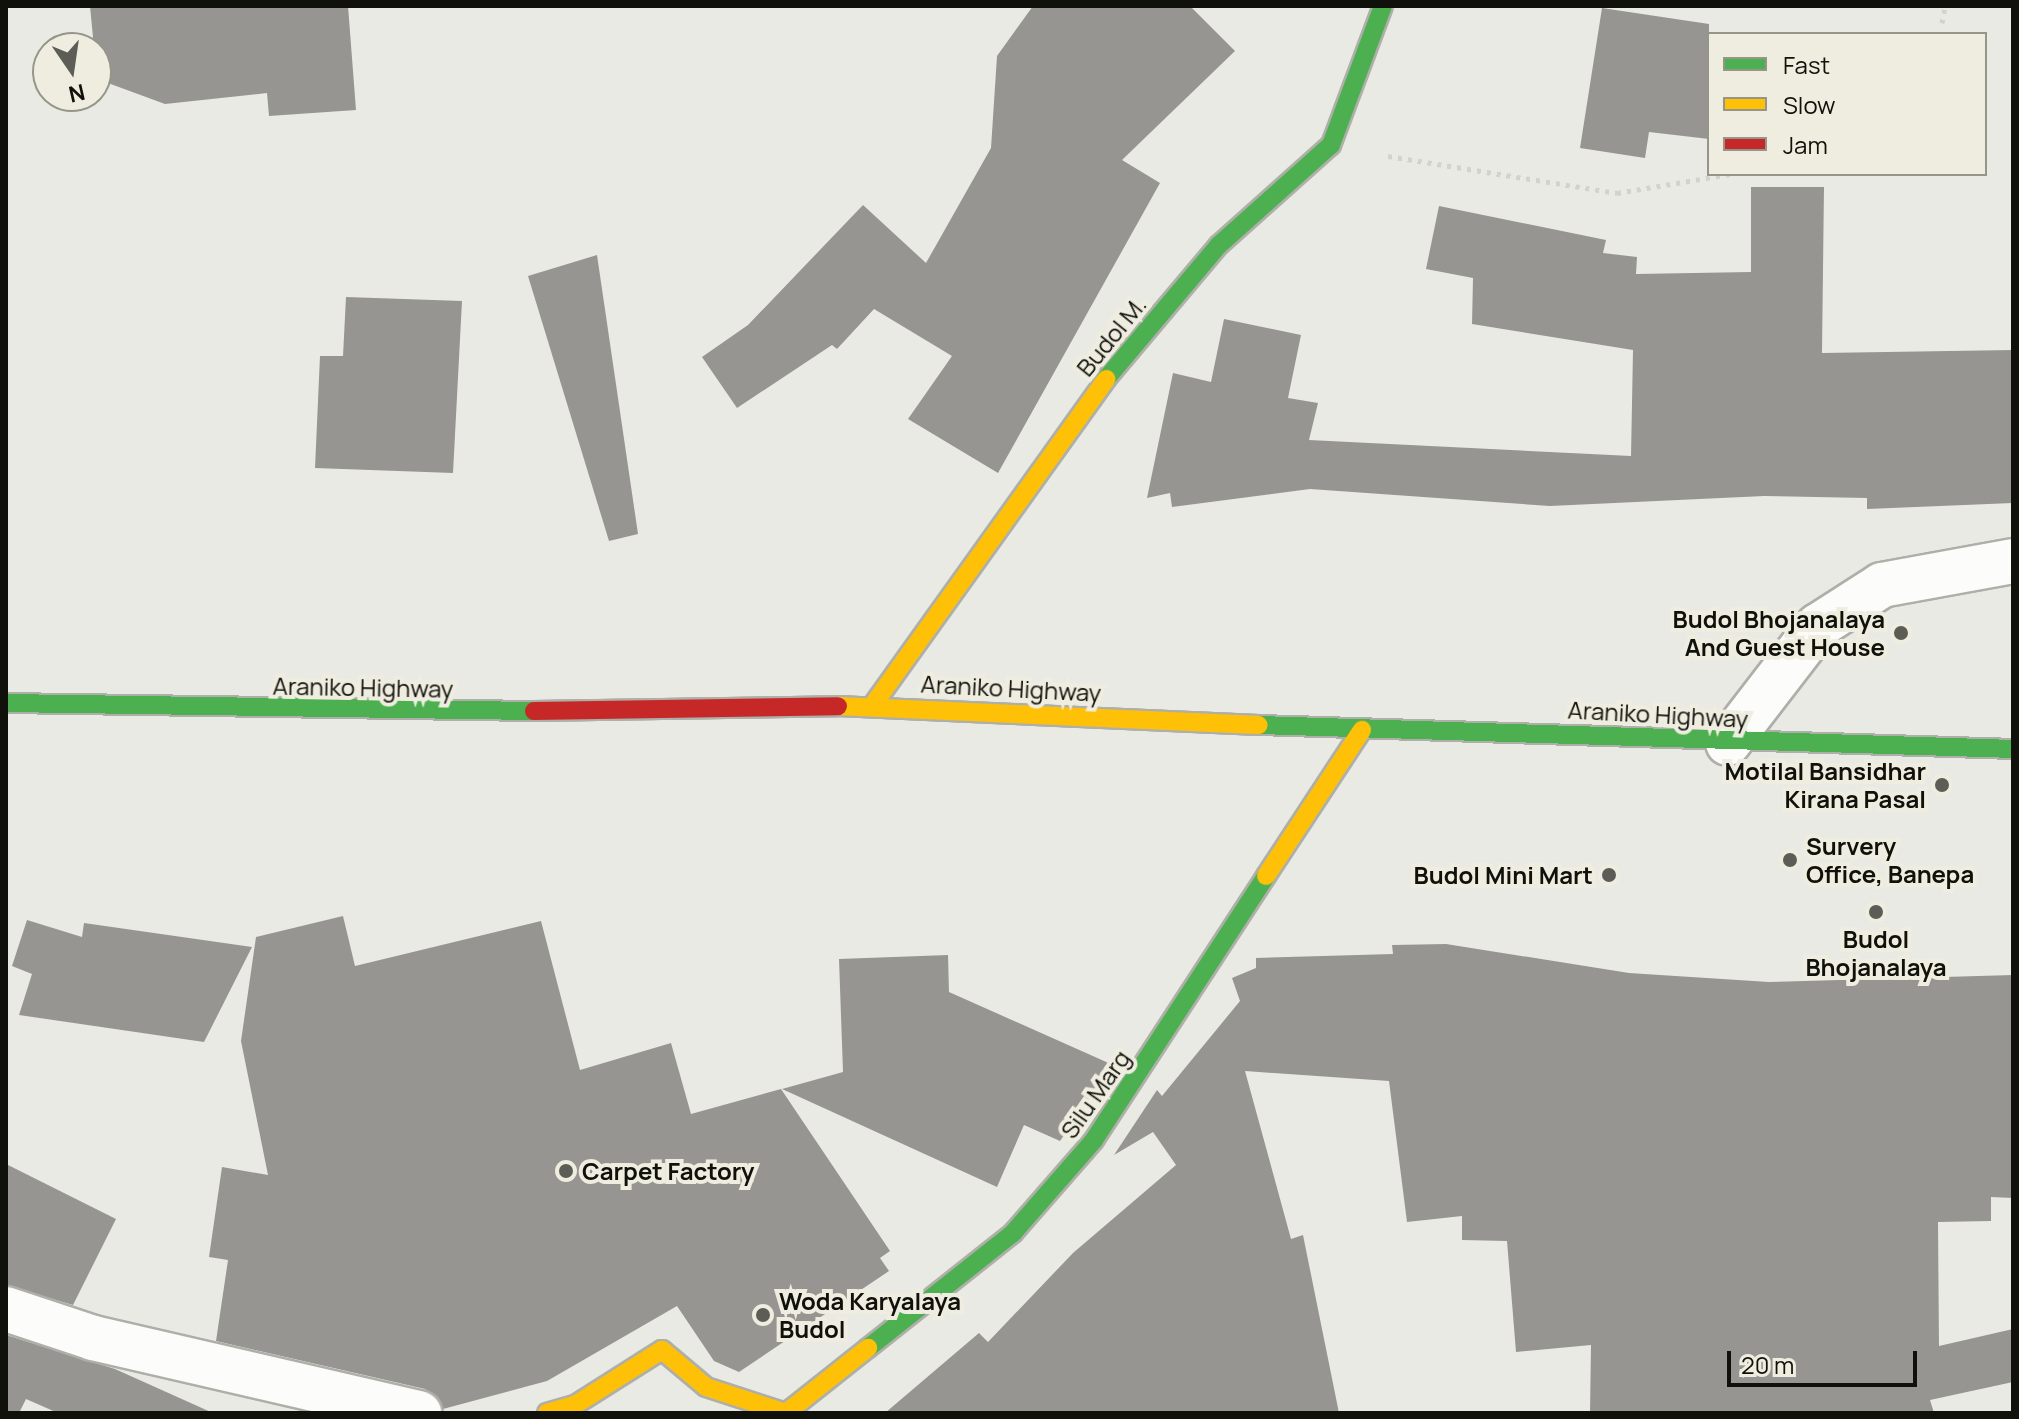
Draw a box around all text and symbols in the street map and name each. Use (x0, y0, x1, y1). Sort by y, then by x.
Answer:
north arrow (32, 32, 112, 112)
legend (1707, 32, 1987, 176)
text: Fast (1783, 48, 1830, 81)
text: N (66, 77, 88, 110)
text: Slow (1783, 88, 1836, 121)
text: Jam (1783, 128, 1828, 161)
street label: Budol M. (1070, 290, 1152, 382)
place label: Budol Bhojanalaya And Guest House (1672, 605, 1885, 661)
marker: Budol Bhojanalaya And Guest House (1892, 624, 1910, 642)
street label: Araniko Highway (920, 669, 1102, 707)
street label: Araniko Highway (272, 671, 454, 703)
street label: Araniko Highway (1567, 695, 1749, 733)
place label: Motilal Bansidhar Kirana Pasal (1725, 757, 1926, 813)
marker: Motilal Bansidhar Kirana Pasal (1933, 776, 1951, 794)
place label: Survery Office, Banepa (1806, 832, 1974, 888)
marker: Survery Office, Banepa (1781, 851, 1799, 869)
place label: Budol Mini Mart (1414, 861, 1593, 889)
marker: Budol Mini Mart (1600, 866, 1618, 884)
marker: Budol Bhojanalaya (1867, 903, 1885, 921)
place label: Budol Bhojanalaya (1805, 925, 1947, 981)
street label: Silu Marg (1054, 1044, 1136, 1144)
place label: Carpet Factory (582, 1157, 754, 1185)
marker: Carpet Factory (557, 1162, 575, 1180)
place label: Woda Karyalaya Budol (779, 1287, 961, 1343)
marker: Woda Karyalaya Budol (754, 1306, 772, 1324)
scale bar (1731, 1335, 1921, 1385)
text: 20 m (1741, 1348, 1794, 1381)

